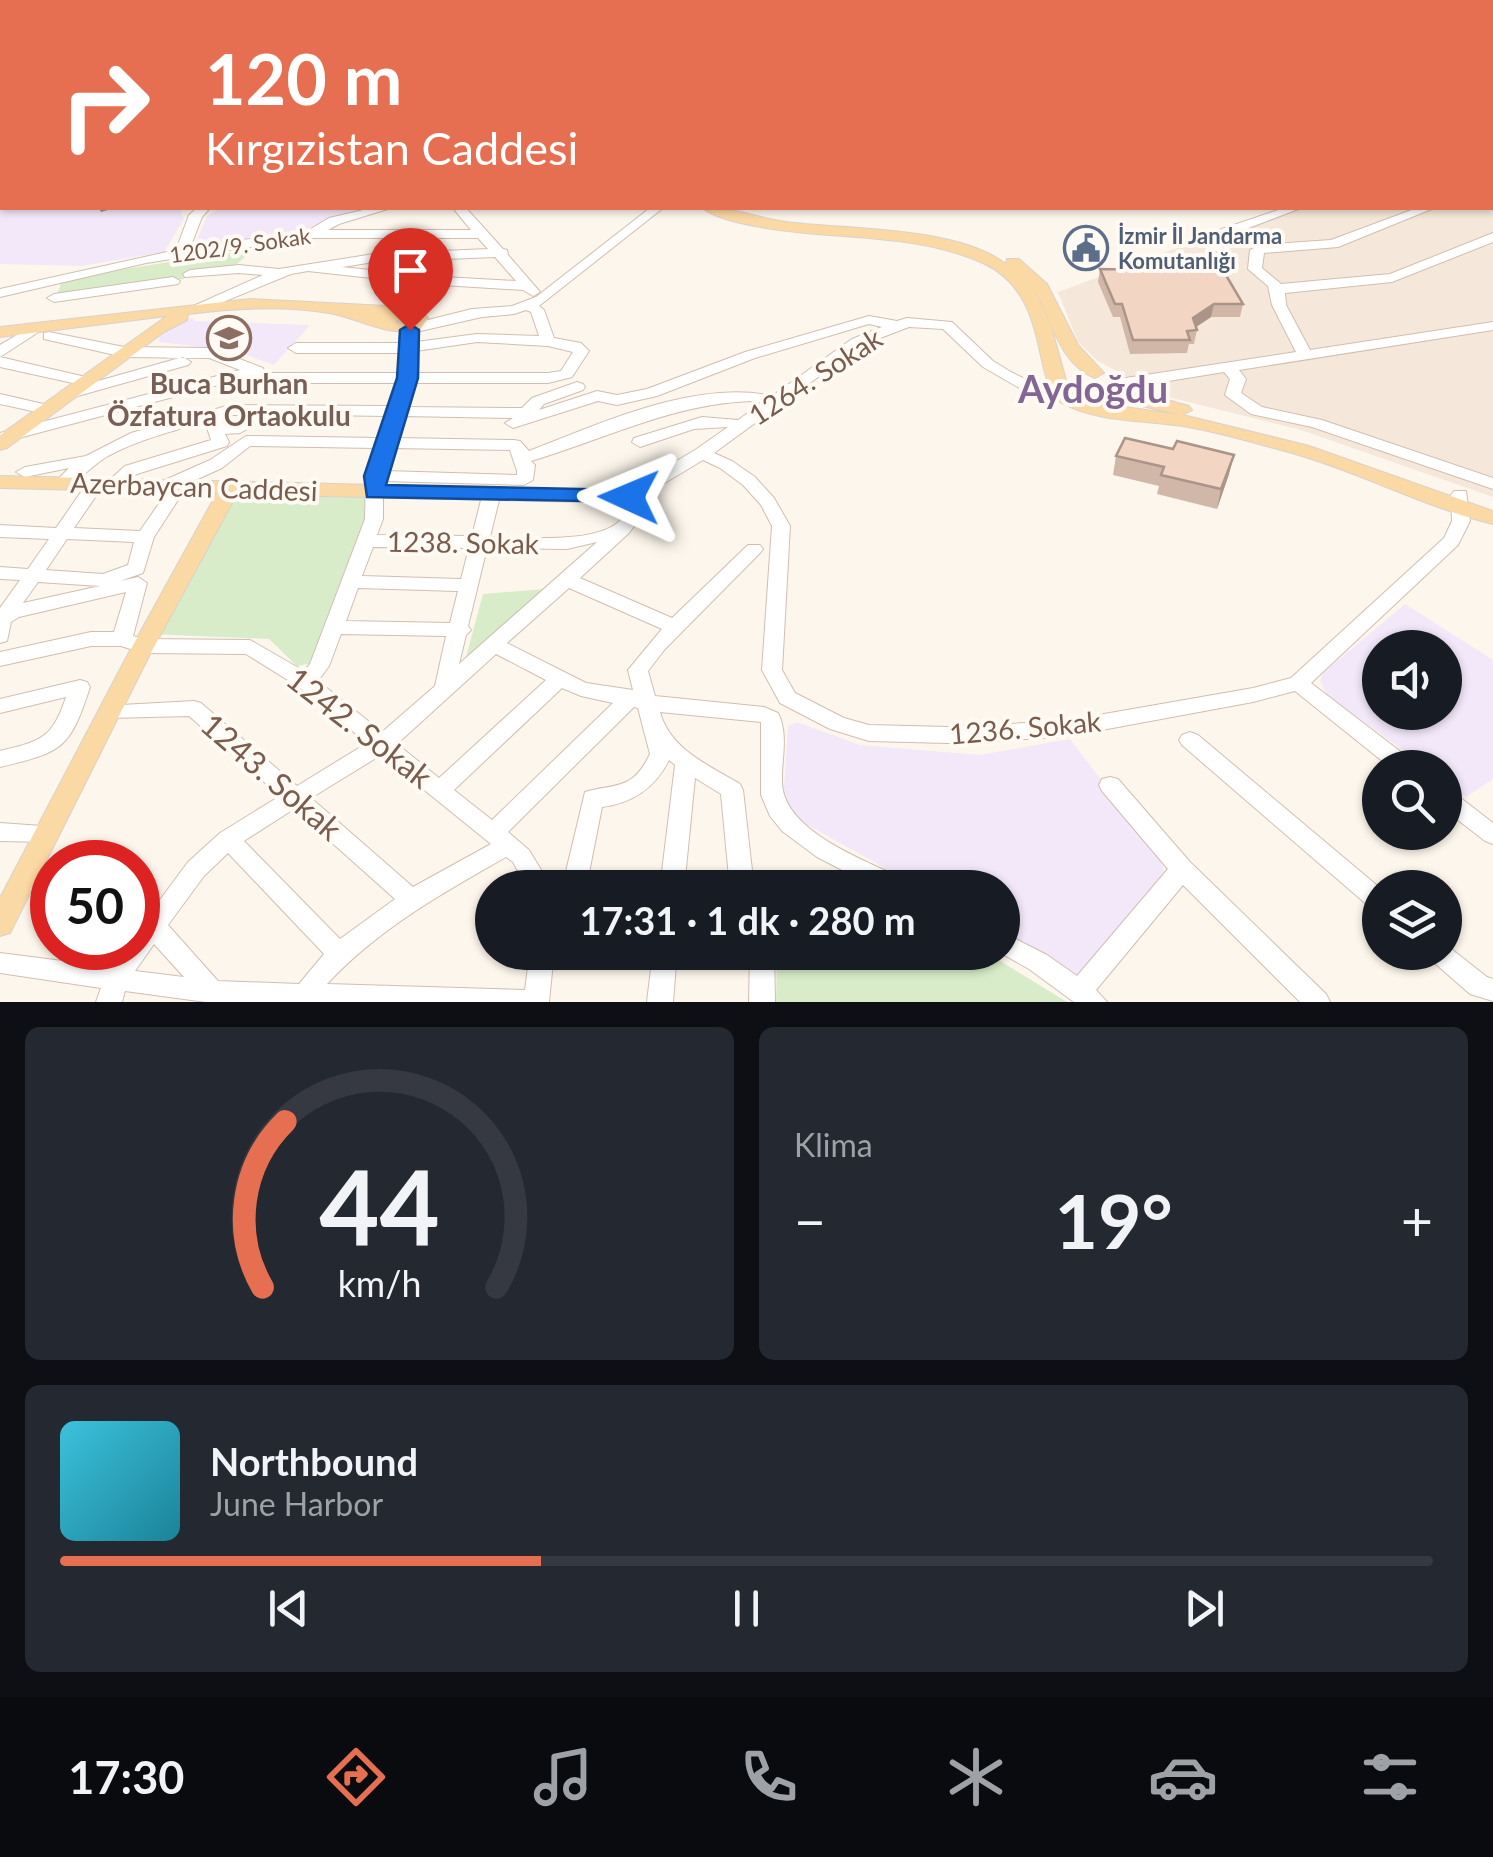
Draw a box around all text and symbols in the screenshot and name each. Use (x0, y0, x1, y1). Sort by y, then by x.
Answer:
text: 120 m (205, 36, 402, 120)
icon: right (40, 40, 170, 170)
text: Kırgızistan Caddesi (205, 121, 578, 175)
street label: 1202/9. Sokak (168, 222, 313, 268)
place label: İzmir İl Jandarma Komutanlığı (1118, 222, 1282, 274)
public building icon: İzmir İl Jandarma Komutanlığı (1063, 225, 1109, 271)
pin (368, 228, 453, 331)
icon: arrive (383, 243, 438, 298)
school or university icon: Buca Burhan Özfatura Ortaokulu (206, 315, 252, 361)
street label: 1264. Sokak (742, 320, 889, 432)
district label: Aydoğdu (1017, 365, 1168, 411)
place label: Buca Burhan Özfatura Ortaokulu (107, 366, 351, 432)
position arrow (577, 445, 681, 549)
street label: Azerbaycan Caddesi (70, 465, 318, 507)
street label: 1238. Sokak (387, 524, 540, 560)
map controls (1362, 630, 1462, 970)
button: sound (1362, 630, 1462, 730)
street label: 1242. Sokak (280, 658, 441, 796)
street label: 1236. Sokak (948, 703, 1103, 751)
street label: 1243. Sokak (194, 704, 351, 848)
button: search (1362, 750, 1462, 850)
speed limit sign: 50 (30, 840, 160, 970)
button: layers (1362, 870, 1462, 970)
text: 17:31 · 1 dk · 280 m (579, 897, 916, 943)
text: Klima (794, 1125, 873, 1164)
text: 44 (319, 1142, 440, 1267)
text: 19° (1054, 1175, 1173, 1265)
text: − (794, 1187, 826, 1253)
text: + (1401, 1187, 1433, 1253)
text: km/h (338, 1262, 421, 1305)
text: Northbound (210, 1438, 418, 1484)
text: June Harbor (210, 1484, 383, 1523)
icon: previous (261, 1581, 316, 1636)
icon: pause (719, 1581, 774, 1636)
icon: next (1177, 1581, 1232, 1636)
icon: directions (321, 1742, 391, 1812)
icon: music (528, 1742, 598, 1812)
icon: phone (734, 1742, 804, 1812)
icon: climate (941, 1742, 1011, 1812)
icon: car (1148, 1742, 1218, 1812)
icon: filters (1355, 1742, 1425, 1812)
text: 17:30 (68, 1750, 184, 1804)

